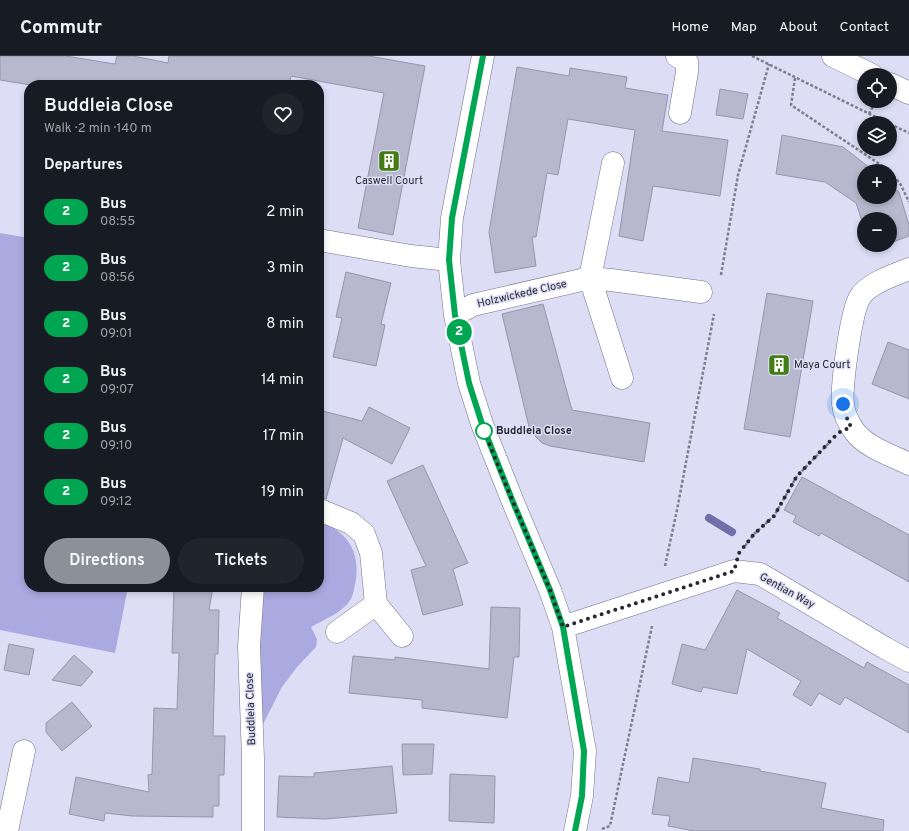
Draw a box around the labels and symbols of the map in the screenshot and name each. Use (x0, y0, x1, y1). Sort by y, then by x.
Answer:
building icon: Caswell Court (376, 148, 402, 174)
place label: Caswell Court (355, 174, 423, 188)
street label: Holzwickede Close (476, 277, 568, 311)
line badge: 2 (446, 319, 472, 345)
building icon: Maya Court (766, 352, 792, 378)
place label: Maya Court (794, 358, 850, 372)
your location (833, 394, 853, 414)
marker: Buddleia Close (475, 422, 493, 440)
place label: Buddleia Close (496, 424, 572, 438)
street label: Gentian Way (757, 570, 817, 612)
street label: Buddleia Close (243, 672, 259, 746)

